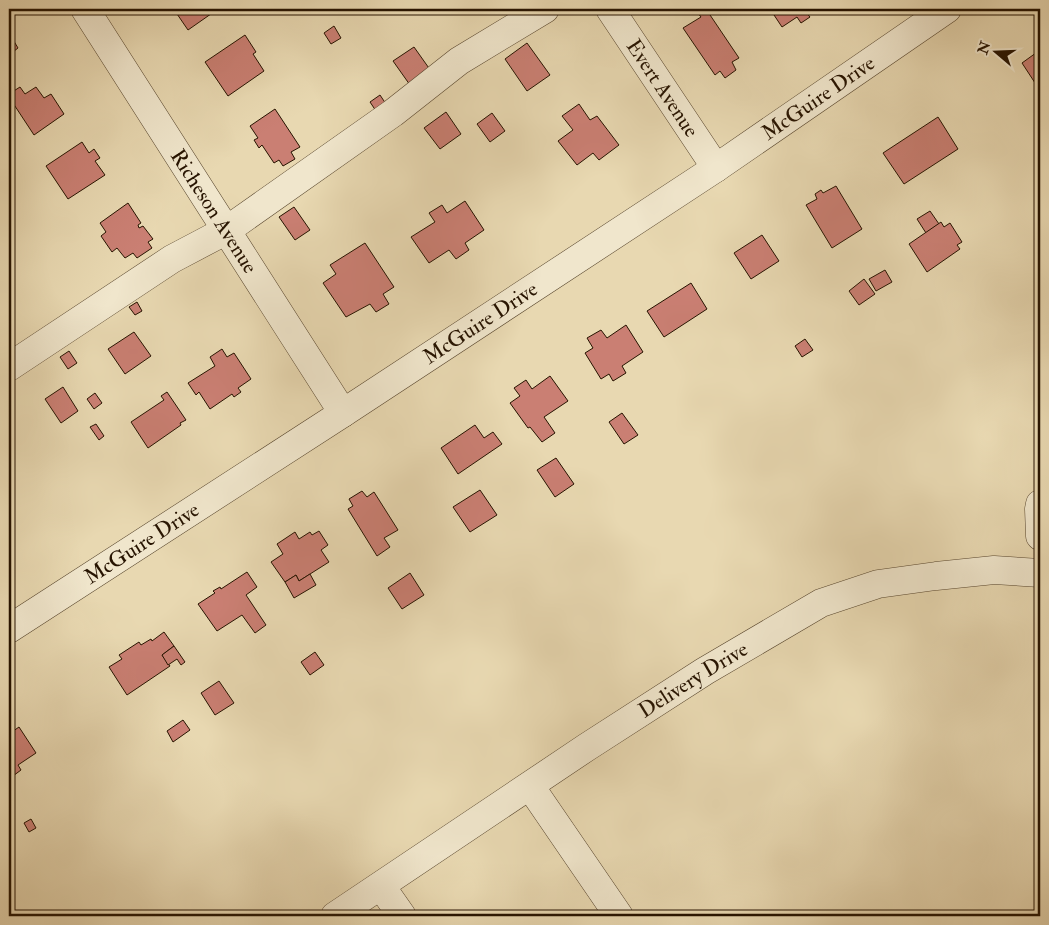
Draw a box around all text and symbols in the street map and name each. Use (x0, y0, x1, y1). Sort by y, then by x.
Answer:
north arrow (972, 28, 1022, 78)
street label: Evert Avenue (620, 34, 705, 143)
text: N (974, 39, 994, 58)
street label: McGuire Drive (757, 50, 880, 147)
street label: Richeson Avenue (164, 144, 264, 279)
street label: McGuire Drive (418, 276, 543, 371)
street label: McGuire Drive (79, 496, 205, 591)
street label: Delivery Drive (633, 636, 753, 724)

